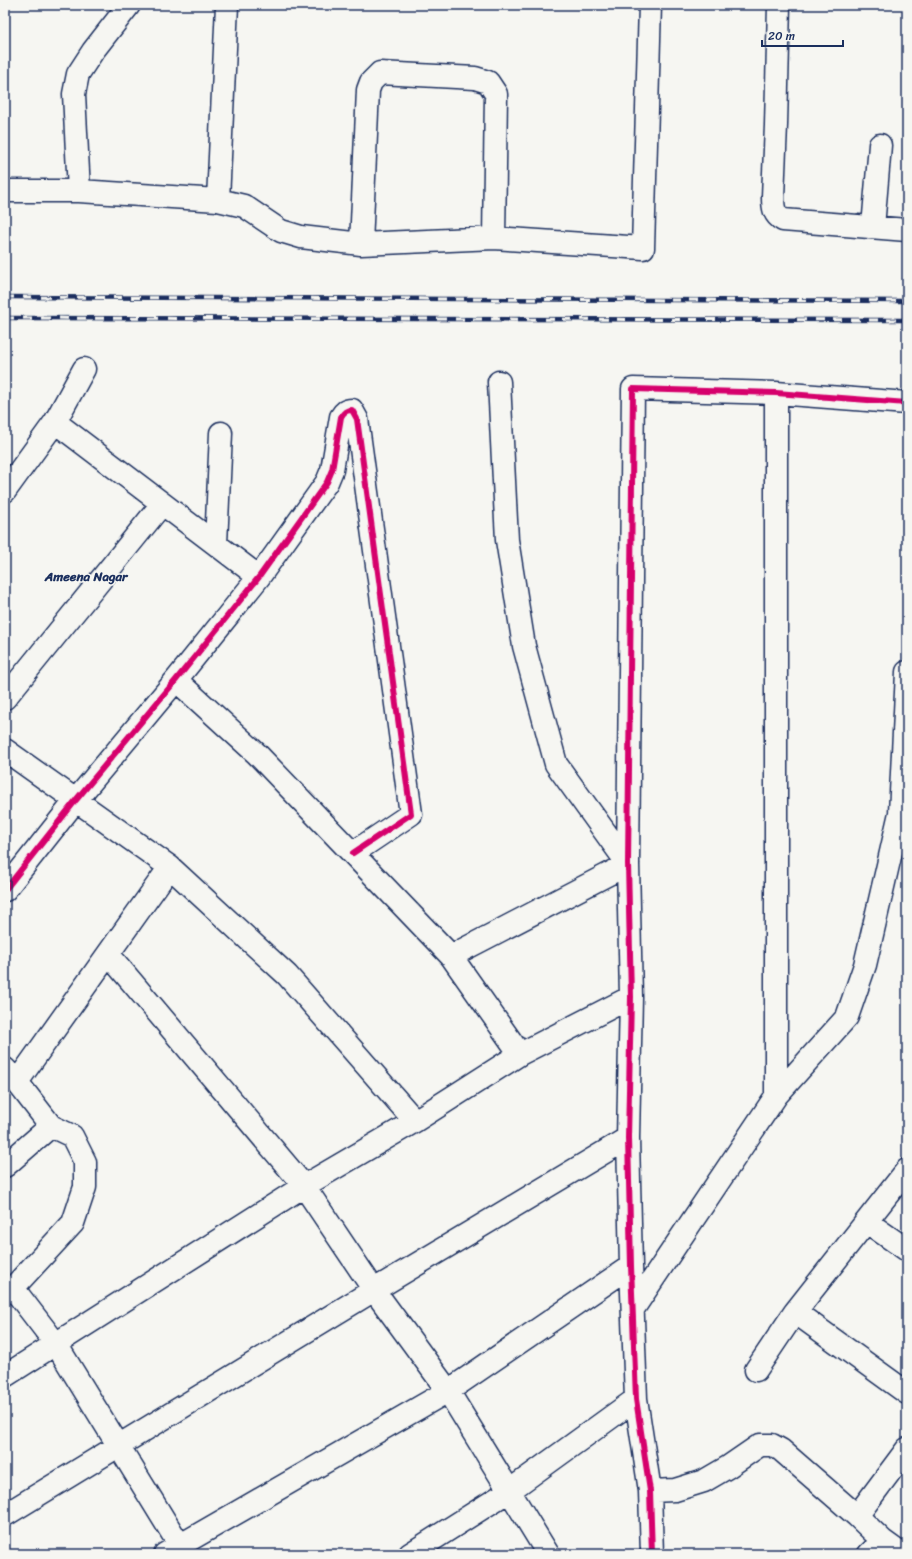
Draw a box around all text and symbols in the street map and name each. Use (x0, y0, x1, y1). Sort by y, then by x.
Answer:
scale bar (762, 22, 843, 48)
text: 20 m (768, 25, 795, 47)
district label: Ameena Nagar (44, 565, 129, 588)

